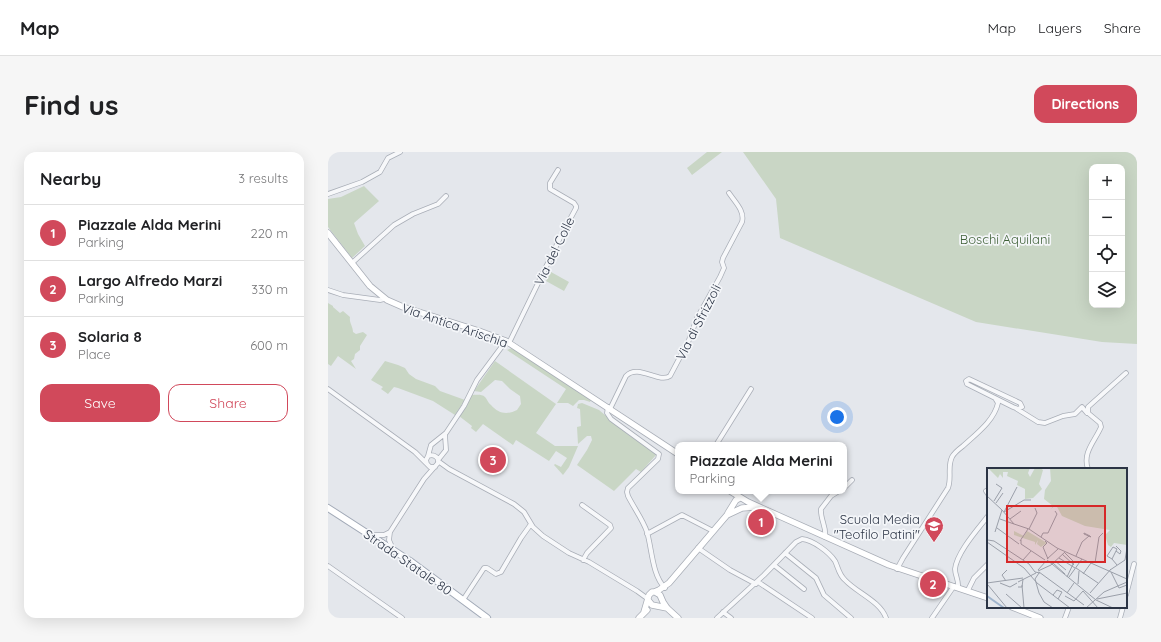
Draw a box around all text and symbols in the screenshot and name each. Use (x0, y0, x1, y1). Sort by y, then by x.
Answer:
text: Map (20, 16, 59, 40)
text: Map (987, 19, 1016, 37)
text: Layers (1038, 19, 1082, 37)
text: Share (1104, 19, 1141, 37)
button: Directions (1034, 85, 1137, 123)
text: Find us (24, 87, 118, 122)
map controls (1089, 164, 1125, 308)
button: + (1089, 164, 1125, 200)
text: Nearby (40, 168, 101, 189)
text: 3 results (238, 170, 288, 186)
button: − (1089, 200, 1125, 236)
street label: Via del Colle (531, 214, 577, 288)
text: Piazzale Alda Merini (78, 215, 221, 234)
text: 1 (50, 225, 56, 241)
text: 220 m (250, 225, 288, 241)
park label: Boschi Aquilani (960, 231, 1050, 247)
text: Parking (78, 234, 124, 250)
button: locate (1089, 236, 1125, 272)
text: Largo Alfredo Marzi (78, 271, 222, 290)
button: layers (1089, 272, 1125, 308)
text: 2 (49, 281, 57, 297)
text: 330 m (251, 281, 288, 297)
street label: Via di Sfrizzoli (672, 281, 724, 363)
text: Parking (78, 290, 124, 306)
street label: Via Antica Arischia (400, 299, 510, 351)
text: Solaria 8 (78, 327, 142, 346)
text: 3 (50, 337, 56, 353)
text: 600 m (250, 337, 288, 353)
text: Place (78, 346, 111, 362)
button: Save (40, 384, 160, 422)
button: Share (168, 384, 288, 422)
your location (827, 407, 847, 427)
popup (675, 442, 847, 494)
pin: 3 (480, 445, 506, 475)
text: Piazzale Alda Merini (689, 451, 833, 470)
inset map (987, 468, 1127, 608)
text: Parking (689, 470, 735, 486)
pin: 1 (748, 507, 774, 537)
place label: Scuola Media "Teofilo Patini" (834, 511, 920, 542)
school or university icon: Scuola Media "Teofilo Patini" (923, 515, 945, 543)
street label: Strada Statale 80 (361, 526, 455, 599)
pin: 2 (920, 569, 946, 599)

